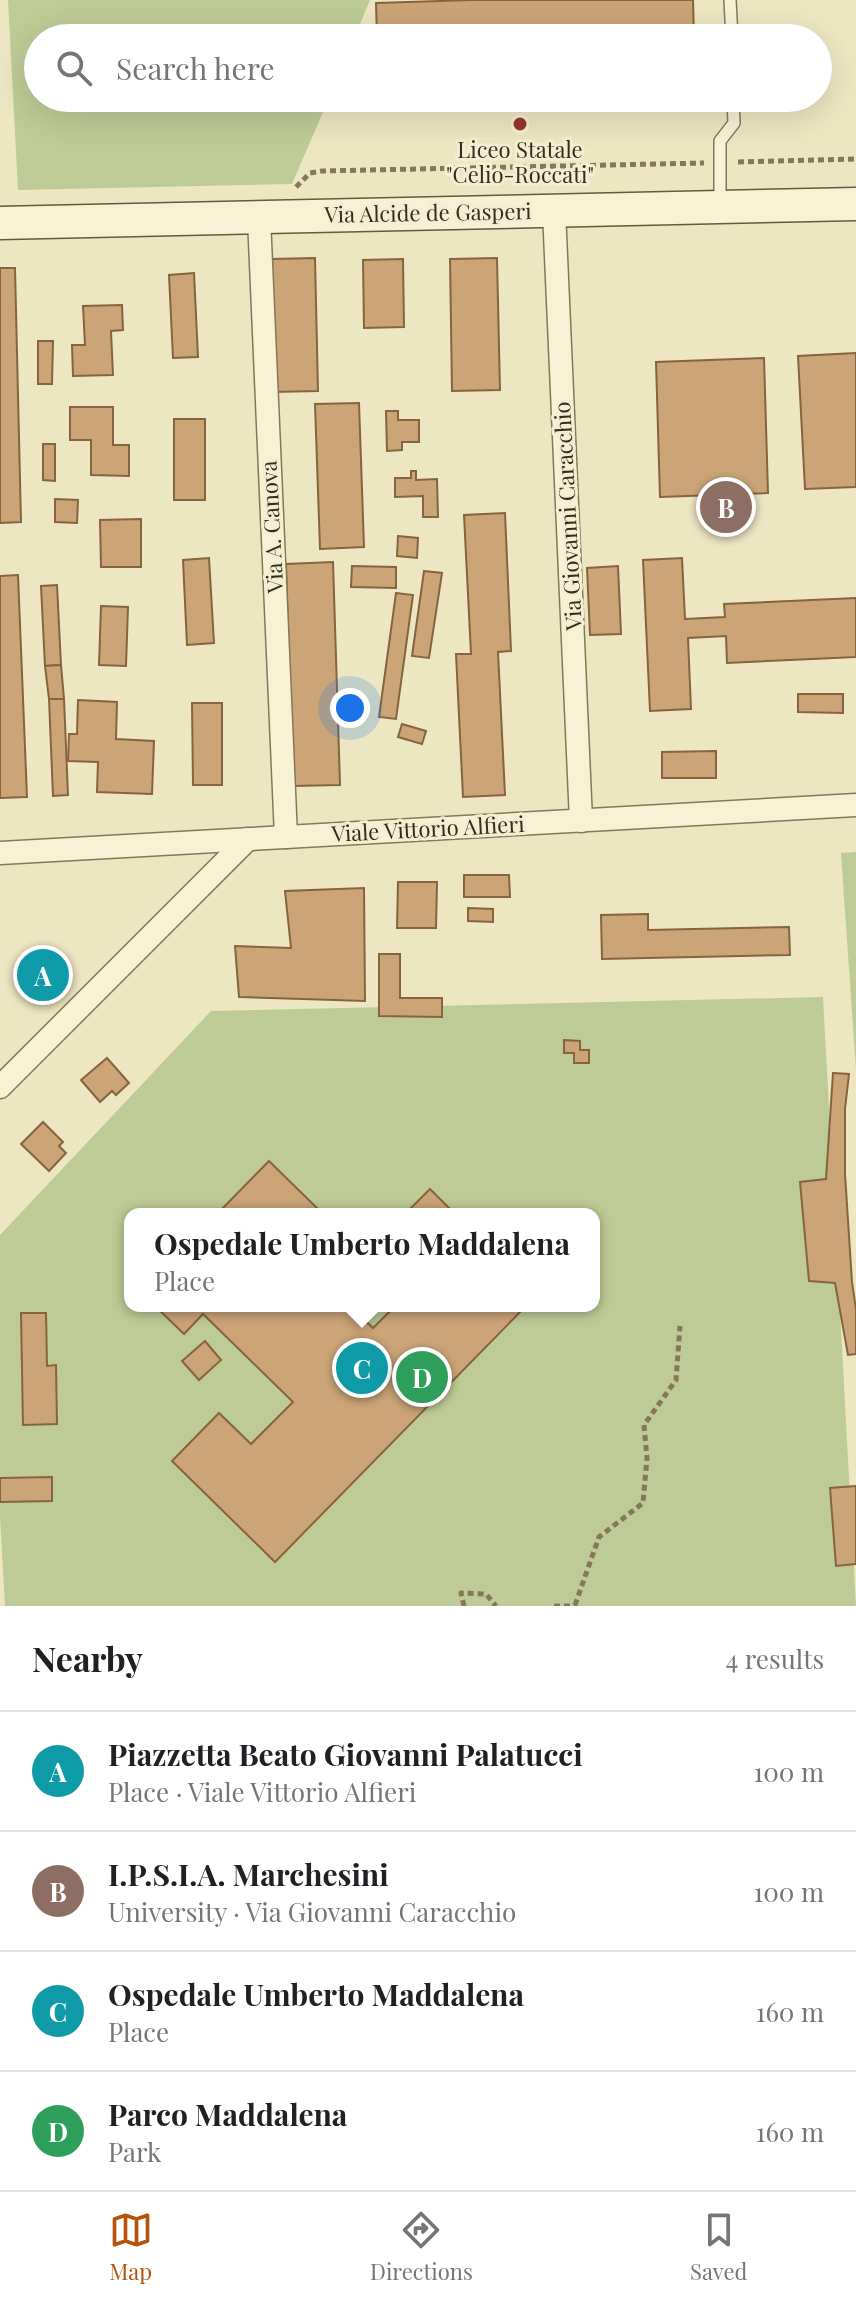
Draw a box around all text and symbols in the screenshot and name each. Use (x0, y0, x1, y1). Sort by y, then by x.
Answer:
search box (24, 24, 832, 112)
icon: search (52, 46, 96, 90)
text: Search here (116, 48, 275, 88)
marker: Liceo Statale "Celio-Roccati" (511, 115, 529, 133)
place label: Liceo Statale "Celio-Roccati" (446, 134, 594, 189)
street label: Via Alcide de Gasperi (323, 195, 532, 229)
street label: Via Giovanni Caracchio (546, 401, 588, 632)
street label: Via A. Canova (253, 460, 290, 595)
pin: B (700, 477, 752, 537)
your location (330, 688, 370, 728)
street label: Viale Vittorio Alfieri (330, 808, 525, 848)
pin: A (17, 945, 69, 1005)
popup (124, 1208, 600, 1312)
text: Ospedale Umberto Maddalena (154, 1223, 570, 1263)
text: Place (154, 1263, 215, 1298)
pin: C (336, 1338, 388, 1398)
pin: D (396, 1347, 448, 1407)
text: Nearby (32, 1635, 143, 1681)
text: 4 results (725, 1641, 824, 1676)
text: Piazzetta Beato Giovanni Palatucci (108, 1734, 583, 1774)
text: A (49, 1754, 67, 1789)
text: 100 m (754, 1754, 824, 1789)
text: Place · Viale Vittorio Alfieri (108, 1774, 416, 1809)
text: I.P.S.I.A. Marchesini (108, 1854, 389, 1894)
text: B (49, 1874, 67, 1909)
text: 100 m (754, 1874, 824, 1909)
text: University · Via Giovanni Caracchio (108, 1894, 516, 1929)
text: Ospedale Umberto Maddalena (108, 1974, 524, 2014)
text: C (49, 1994, 67, 2029)
text: 160 m (756, 1994, 824, 2029)
text: Place (108, 2014, 169, 2049)
text: Parco Maddalena (108, 2094, 347, 2134)
text: D (48, 2114, 68, 2149)
text: 160 m (756, 2114, 824, 2149)
text: Park (108, 2134, 161, 2169)
tab: Map (109, 2208, 153, 2286)
tab: Directions (370, 2208, 473, 2286)
tab: Saved (690, 2208, 747, 2286)

